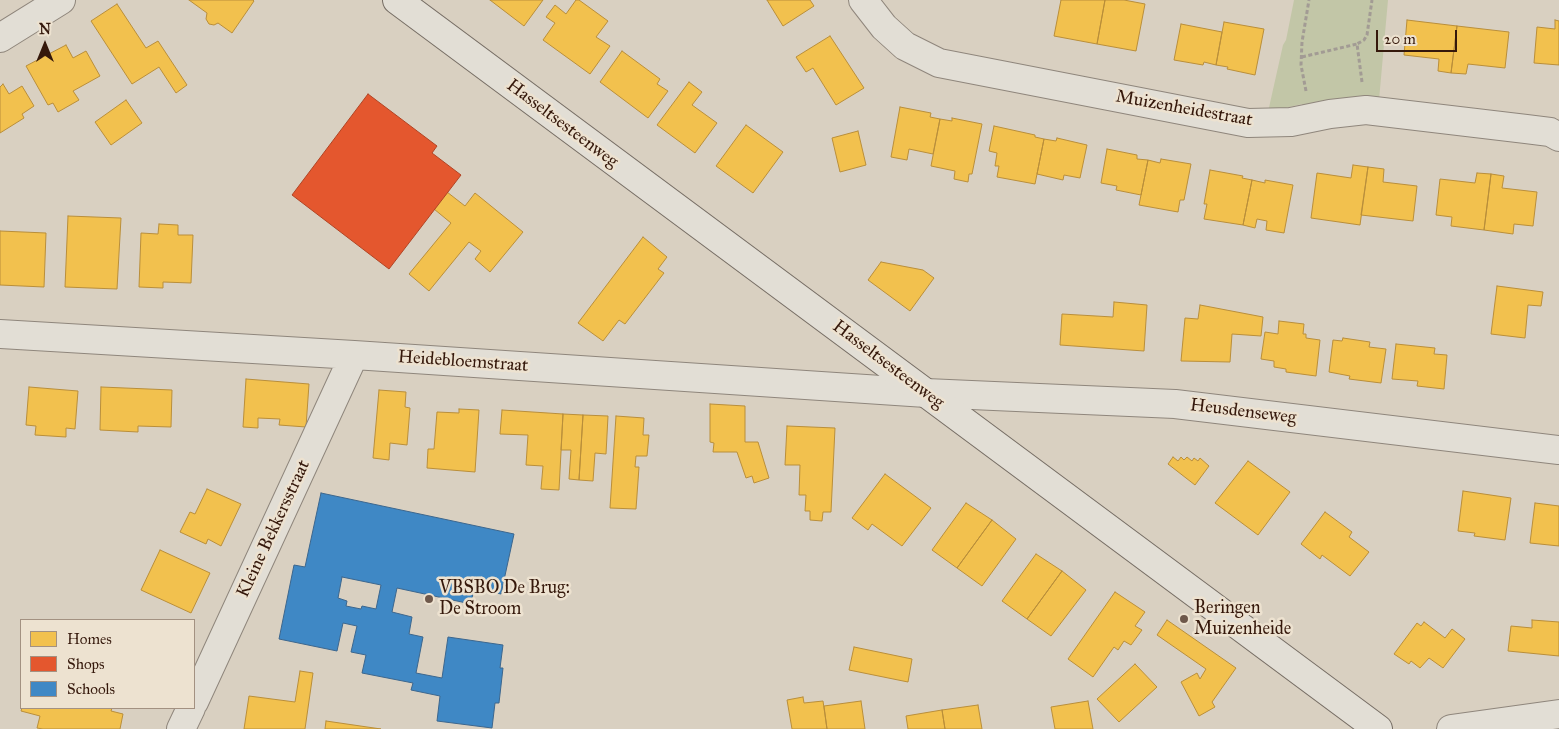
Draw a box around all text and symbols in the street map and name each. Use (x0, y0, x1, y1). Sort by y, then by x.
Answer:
north arrow (20, 20, 70, 70)
scale bar (1379, 20, 1460, 52)
text: N (39, 21, 51, 38)
text: 20 m (1384, 30, 1416, 48)
street label: Hasseltsesteenweg (502, 75, 622, 173)
street label: Muizenheidestraat (1114, 86, 1254, 132)
street label: Hasseltsesteenweg (828, 316, 948, 414)
street label: Heidebloemstraat (397, 347, 529, 377)
street label: Heusdenseweg (1189, 395, 1297, 429)
street label: Kleine Bekkersstraat (233, 457, 315, 601)
place label: VBSBO De Brug: De Stroom (439, 578, 570, 620)
marker: VBSBO De Brug: De Stroom (423, 593, 435, 605)
place label: Beringen Muizenheide (1194, 598, 1291, 640)
marker: Beringen Muizenheide (1178, 613, 1190, 625)
legend (20, 619, 195, 709)
text: Homes (67, 630, 112, 648)
text: Shops (67, 655, 105, 673)
text: Schools (67, 680, 115, 698)

